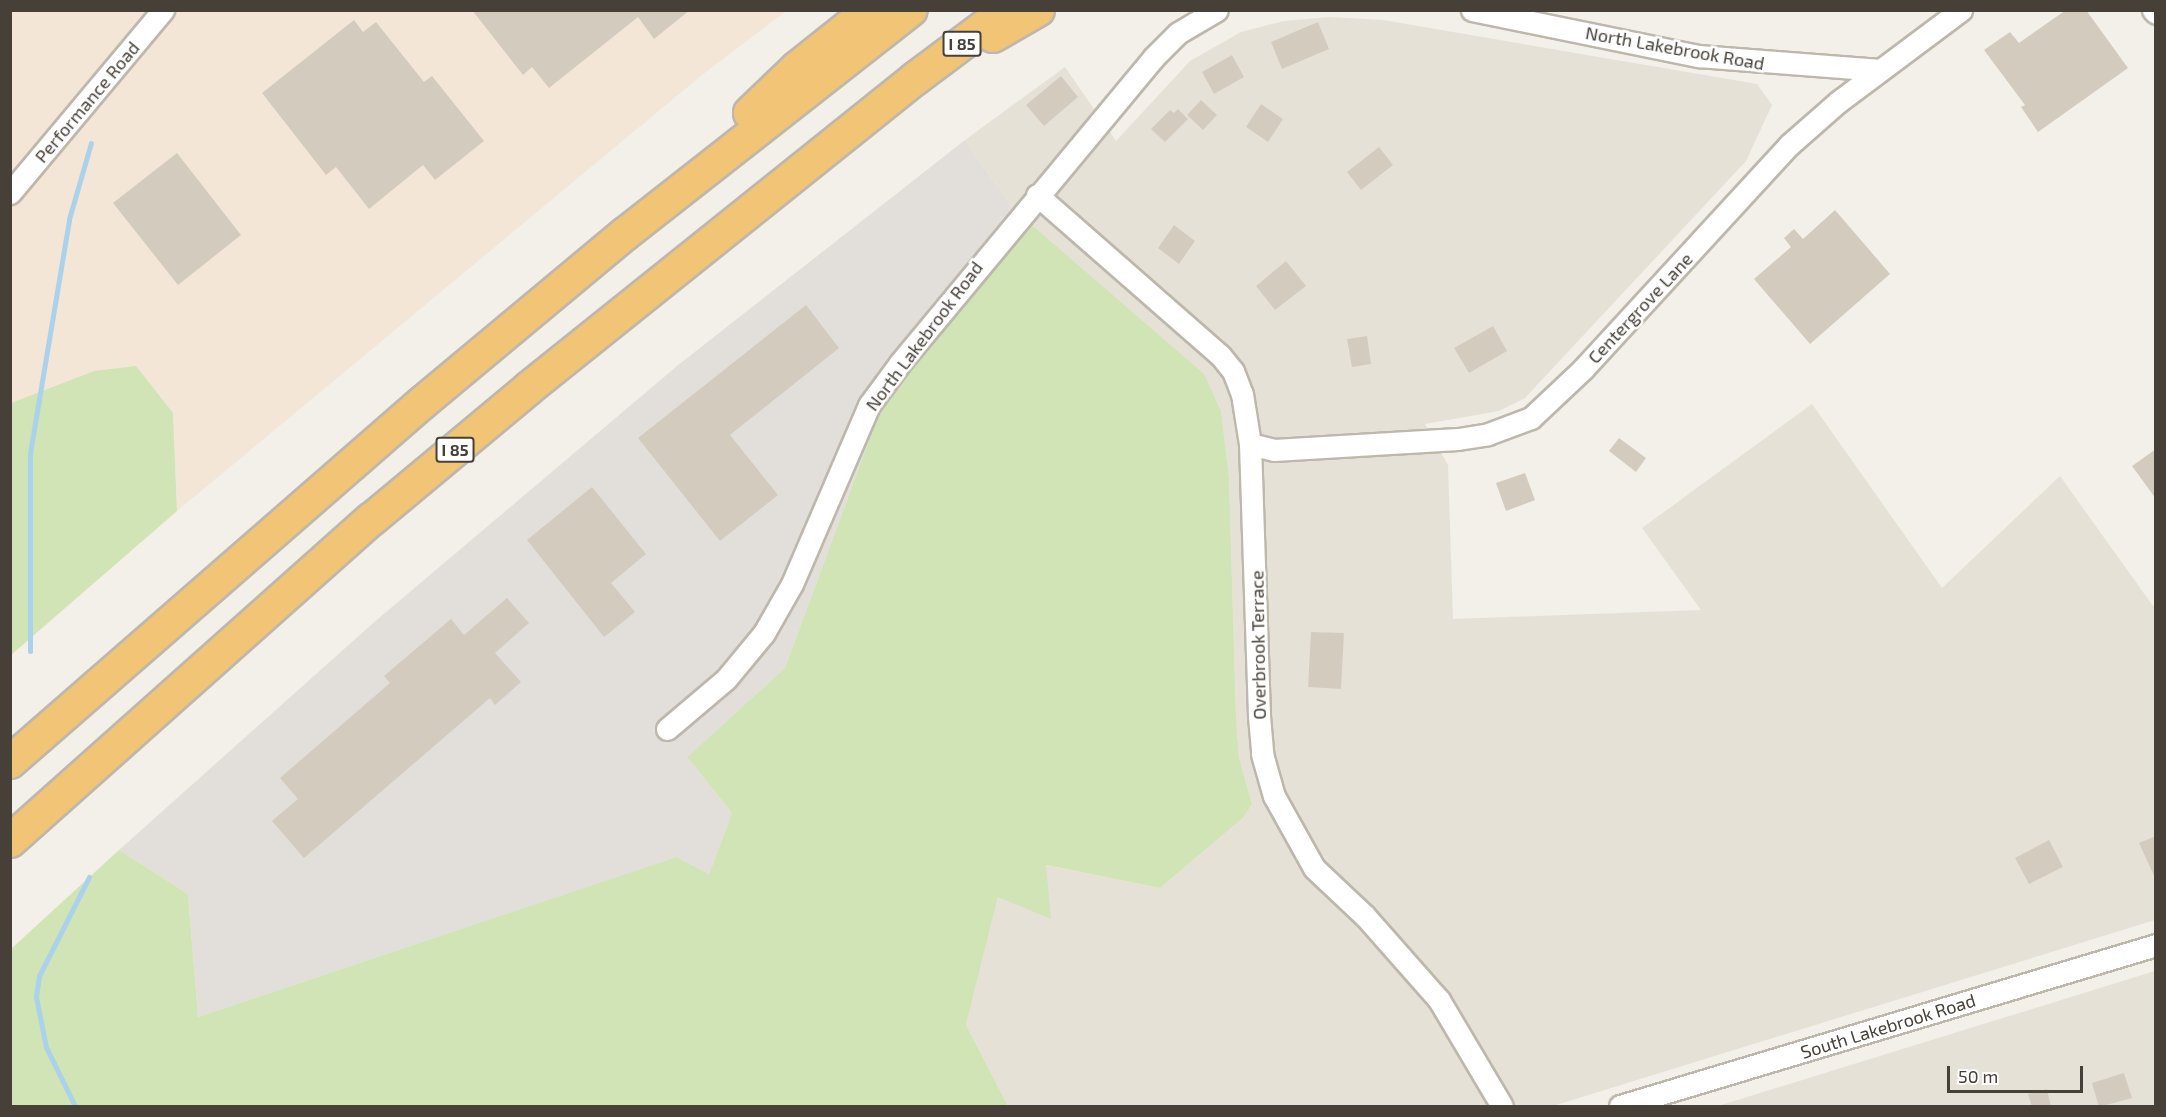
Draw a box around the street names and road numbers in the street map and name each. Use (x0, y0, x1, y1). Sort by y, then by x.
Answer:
street label: North Lakebrook Road (1584, 22, 1766, 74)
road number: I 85 (942, 31, 982, 57)
street label: Performance Road (30, 37, 144, 167)
street label: Centergrove Lane (1583, 248, 1697, 368)
street label: North Lakebrook Road (861, 257, 987, 415)
road number: I 85 (436, 437, 474, 463)
street label: Overbrook Terrace (1246, 570, 1270, 720)
street label: South Lakebrook Road (1798, 989, 1978, 1063)

